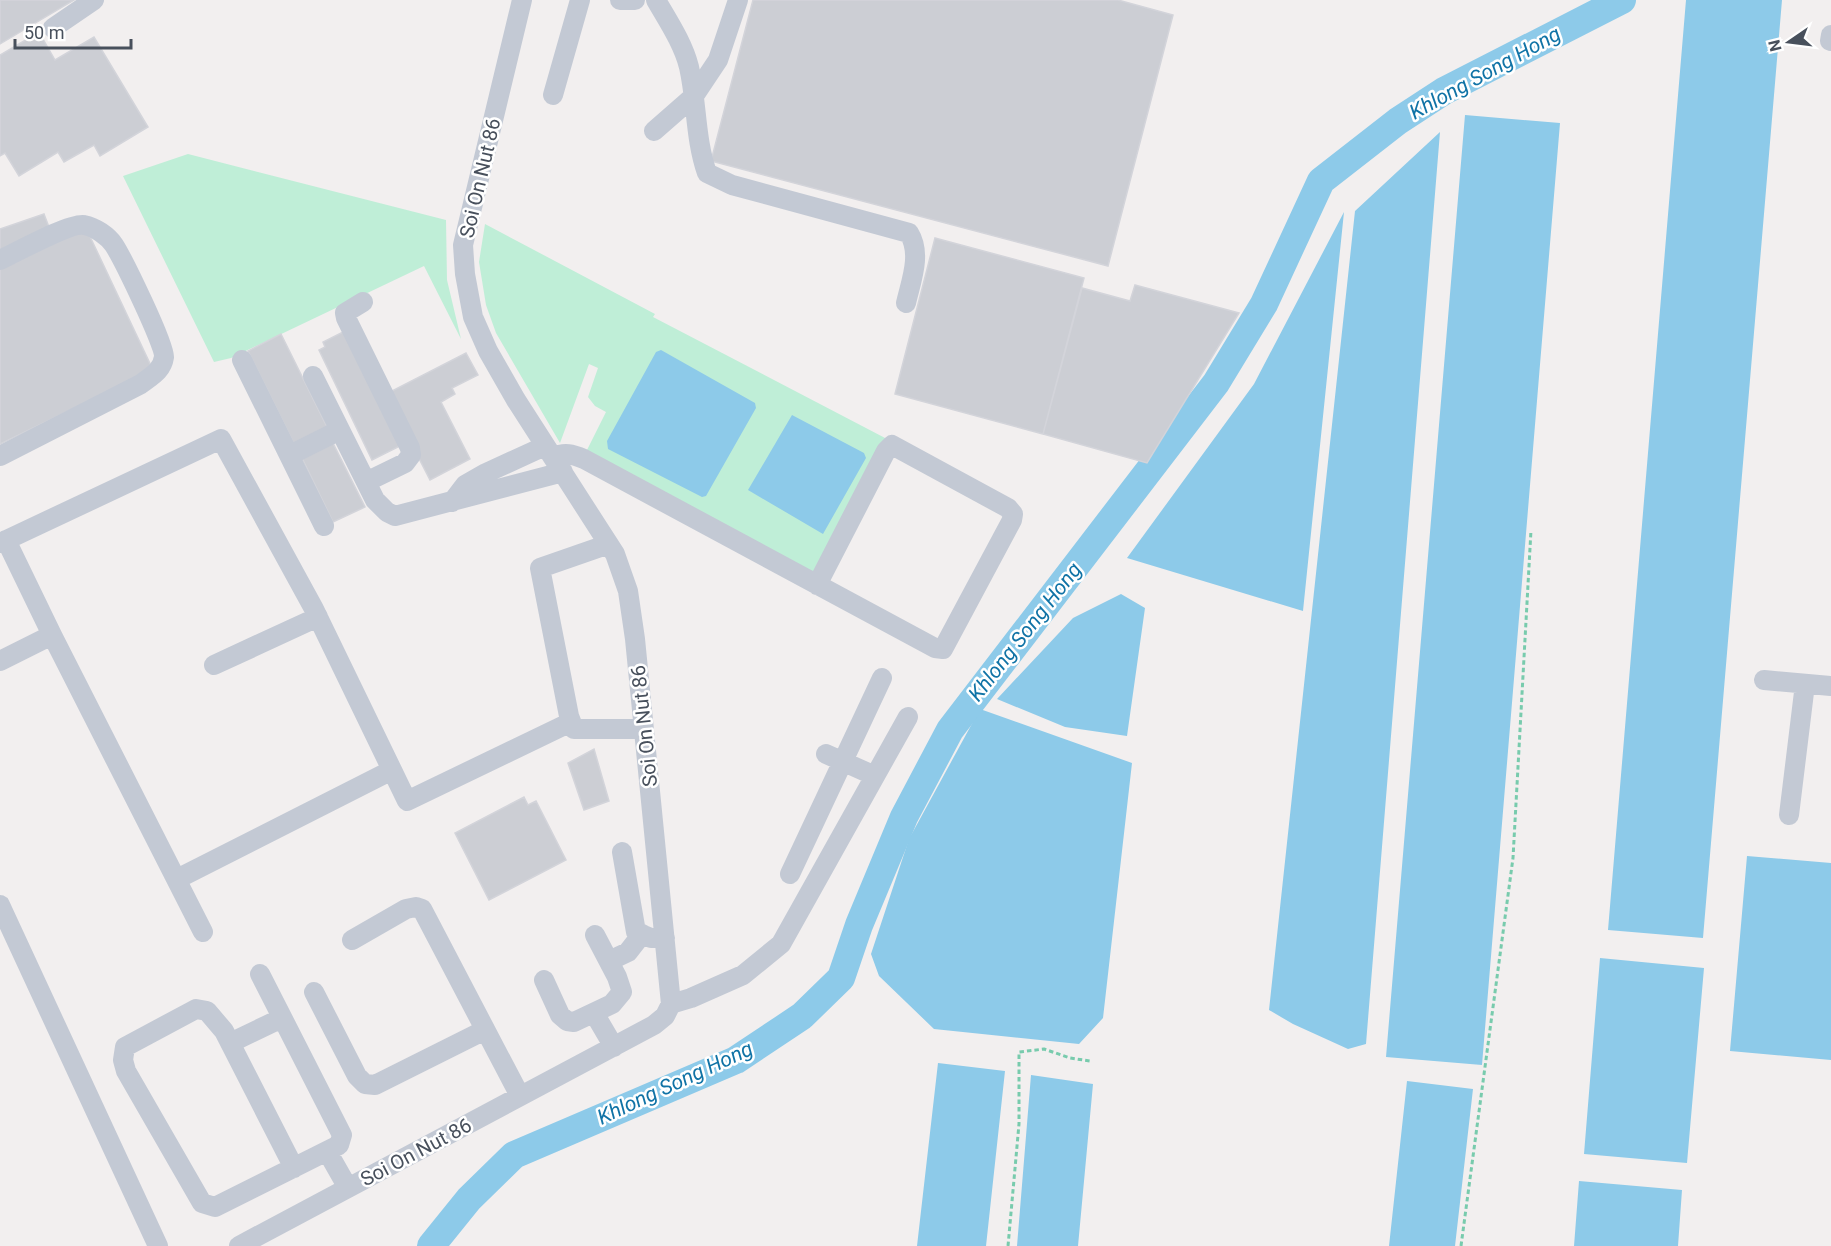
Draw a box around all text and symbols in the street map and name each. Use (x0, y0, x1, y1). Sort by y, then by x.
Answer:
scale bar (15, 12, 130, 50)
north arrow (1759, 12, 1819, 72)
text: 50 m (24, 22, 64, 43)
water label: Khlong Song Hong (1405, 22, 1565, 124)
text: N (1764, 38, 1786, 53)
street label: Soi On Nut 86 (455, 116, 505, 240)
water label: Khlong Song Hong (964, 558, 1086, 706)
street label: Soi On Nut 86 (626, 664, 662, 788)
water label: Khlong Song Hong (593, 1036, 757, 1130)
street label: Soi On Nut 86 (356, 1113, 476, 1191)

